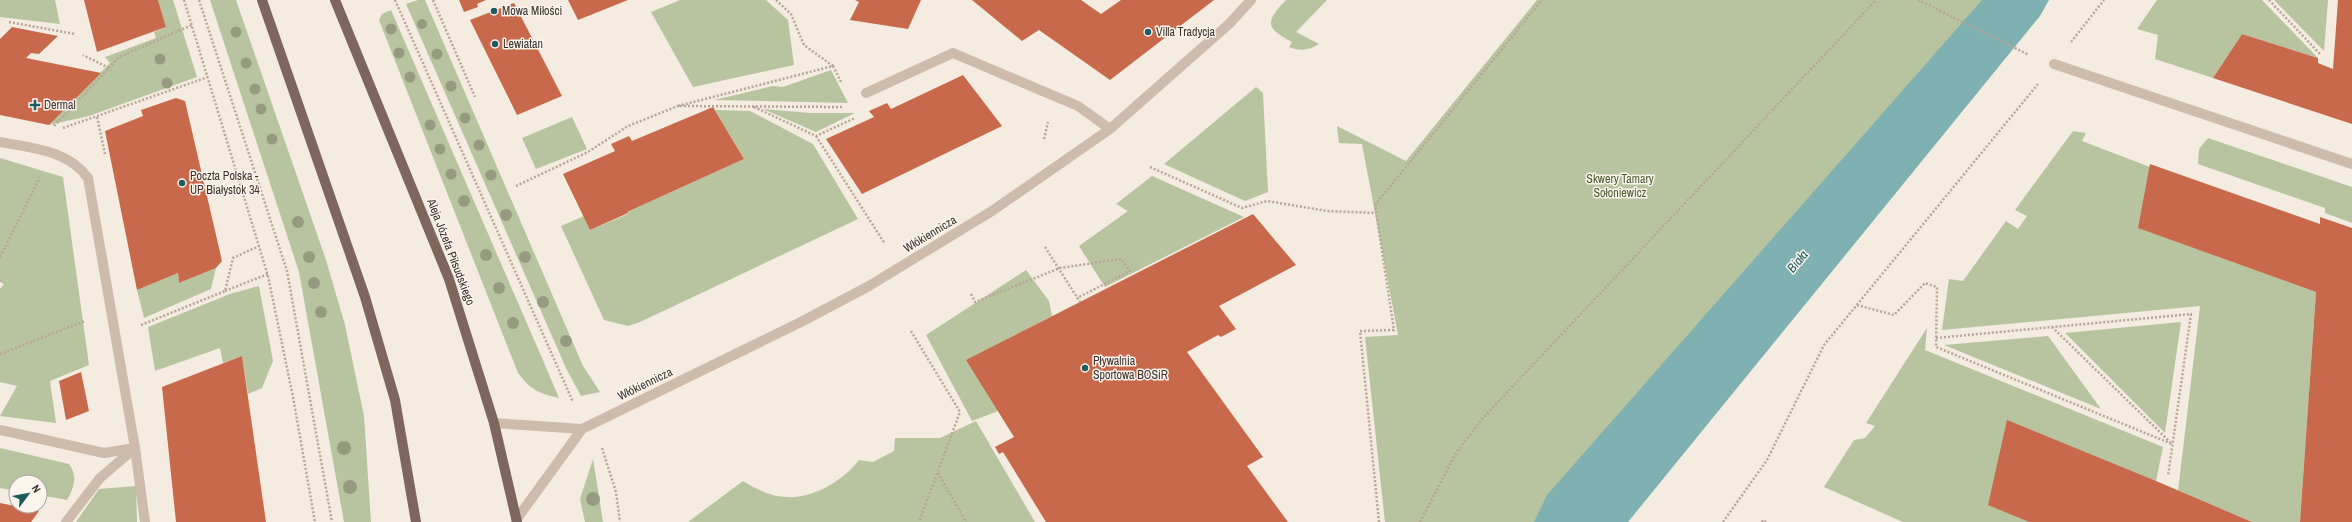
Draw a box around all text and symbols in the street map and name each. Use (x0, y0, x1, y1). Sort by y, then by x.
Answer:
place label: Mowa Miłości (502, 3, 562, 19)
marker: Mowa Miłości (489, 6, 499, 16)
place label: Villa Tradycja (1156, 24, 1215, 40)
marker: Villa Tradycja (1143, 27, 1153, 37)
place label: Lewiatan (503, 36, 543, 52)
marker: Lewiatan (490, 39, 500, 49)
place label: Dermal (44, 97, 76, 113)
marker: Dermal (29, 99, 41, 111)
place label: Poczta Polska - UP Białystok 34 (190, 168, 260, 198)
park label: Skwery Tamary Sołoniewicz (1586, 171, 1654, 201)
marker: Poczta Polska - UP Białystok 34 (177, 178, 187, 188)
street label: Aleja Józefa Piłsudskiego (423, 196, 479, 307)
street label: Włókiennicza (901, 212, 960, 256)
water label: Biała (1783, 247, 1812, 276)
place label: Pływalnia Sportowa BOSiR (1093, 353, 1168, 383)
marker: Pływalnia Sportowa BOSiR (1080, 363, 1090, 373)
street label: Włókiennicza (615, 364, 676, 404)
north arrow (8, 474, 48, 514)
text: N (29, 482, 44, 495)

